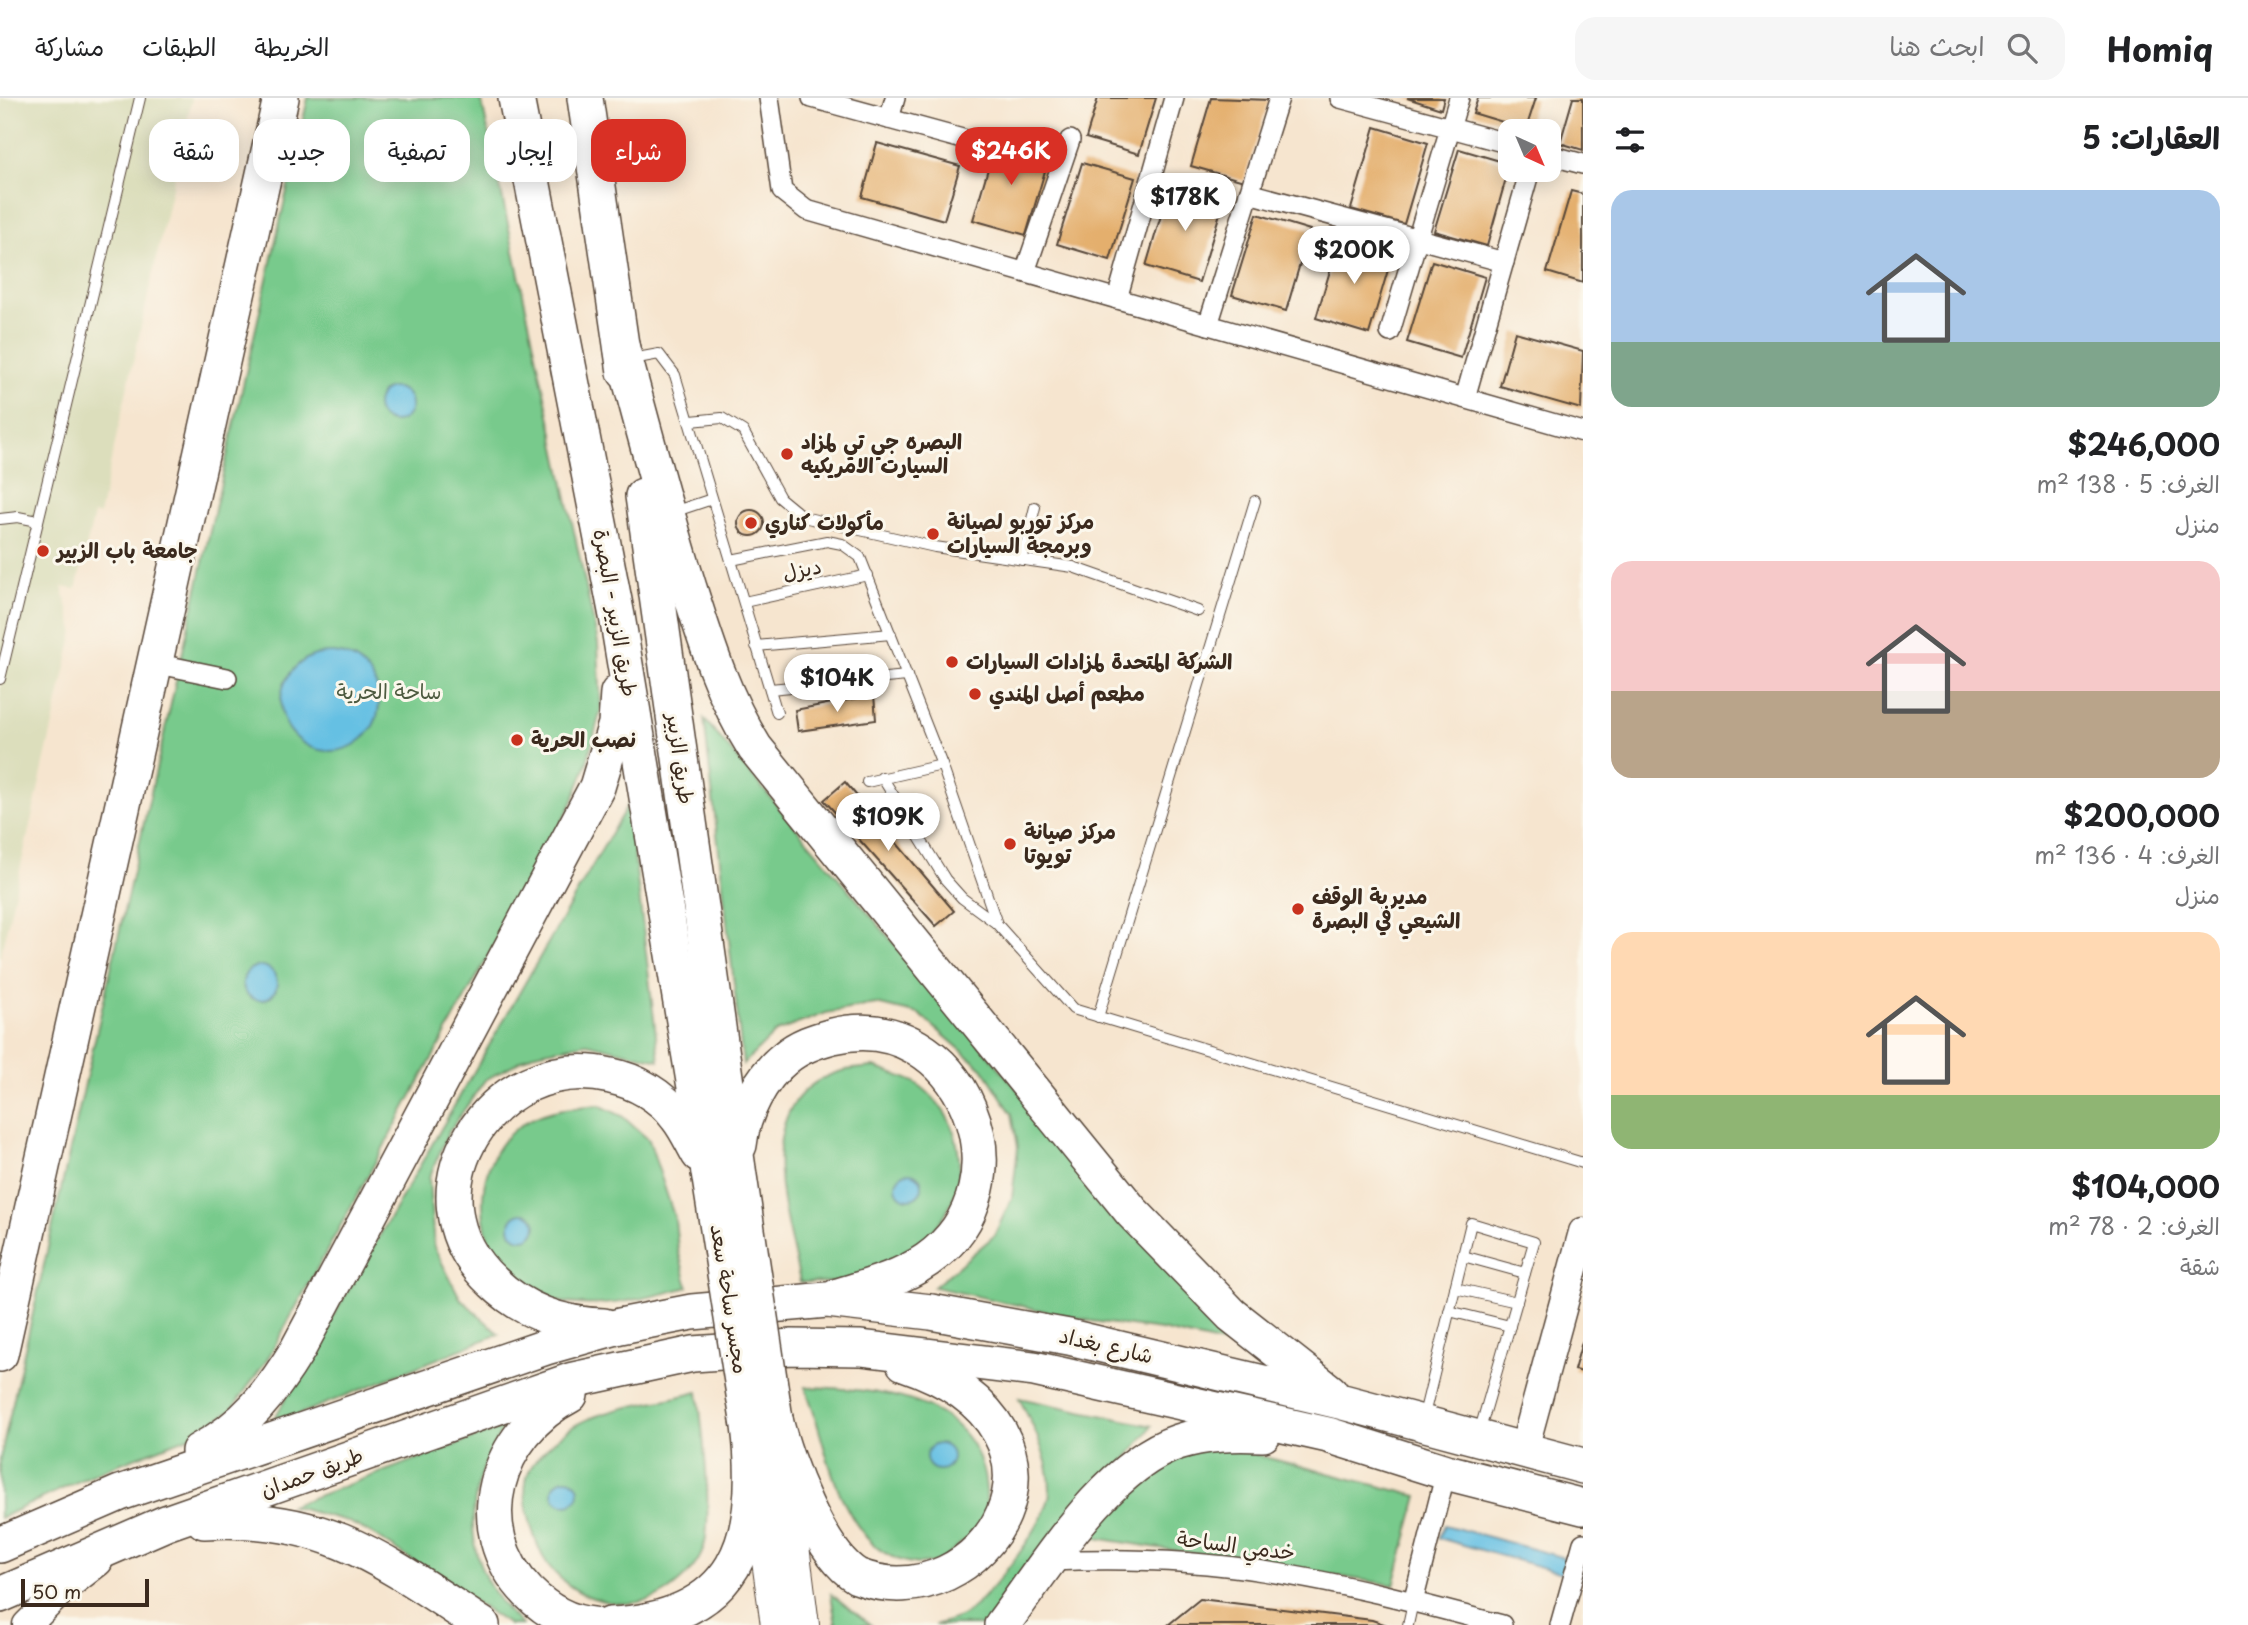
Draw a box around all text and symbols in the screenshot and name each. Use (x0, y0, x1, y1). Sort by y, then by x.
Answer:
search box (1575, 17, 2065, 80)
text: Homiq (2107, 23, 2213, 73)
text: ابحث هنا (1889, 26, 1985, 65)
text: مشاركة (35, 28, 104, 64)
text: الطبقات (142, 28, 217, 64)
text: الخريطة (255, 28, 329, 64)
icon: search (2003, 29, 2041, 67)
text: العقارات: 5 (2082, 114, 2220, 159)
chip: شقة (149, 119, 239, 182)
chip: جديد (253, 119, 350, 182)
chip: تصفية (364, 119, 470, 182)
chip: إيجار (484, 119, 577, 182)
chip: شراء (591, 119, 686, 182)
north arrow (1498, 119, 1561, 182)
map controls (1498, 119, 1561, 182)
icon: filters (1611, 121, 1649, 159)
pin: $246K (962, 127, 1060, 187)
text: $246K (971, 132, 1051, 167)
pin: $178K (1136, 174, 1234, 233)
text: $178K (1150, 178, 1220, 213)
pin: $200K (1305, 226, 1403, 286)
text: $200K (1314, 231, 1394, 266)
icon: home (1853, 235, 1979, 361)
text: $246,000 (2068, 421, 2220, 466)
place label: البصره جي تي لمزاد السيارت الامريكيه (801, 424, 962, 480)
marker: البصره جي تي لمزاد السيارت الامريكيه (779, 446, 795, 462)
text: الغرف: 5 · 138 m² (2036, 466, 2220, 501)
place label: مركز توربو لصيانة وبرمجة السيارات (947, 504, 1094, 560)
place label: مأكولات كناري (765, 505, 884, 539)
text: منزل (2175, 506, 2220, 541)
marker: مأكولات كناري (743, 515, 759, 531)
street label: طريق الزبير - البصرة (586, 526, 647, 699)
marker: مركز توربو لصيانة وبرمجة السيارات (925, 526, 941, 542)
place label: جامعة باب الزبير (55, 533, 198, 565)
marker: جامعة باب الزبير (35, 543, 51, 559)
street label: ديزل (779, 548, 824, 588)
icon: home (1853, 606, 1979, 732)
place label: الشركة المتحدة لمزادات السيارات (966, 644, 1232, 676)
pin: $104K (788, 654, 886, 714)
marker: الشركة المتحدة لمزادات السيارات (944, 654, 960, 670)
text: $104K (800, 659, 874, 694)
park label: ساحة الحرية (337, 674, 441, 706)
place label: مطعم أصل المندي (989, 676, 1145, 710)
marker: مطعم أصل المندي (967, 686, 983, 702)
street label: طريق الزبير (660, 709, 704, 806)
place label: نصب الحرية (531, 722, 636, 754)
marker: نصب الحرية (509, 732, 525, 748)
text: $200,000 (2064, 792, 2220, 837)
pin: $109K (839, 794, 937, 853)
text: $109K (852, 798, 924, 833)
place label: مركز صيانة تويوتا (1024, 814, 1116, 870)
marker: مركز صيانة تويوتا (1002, 836, 1018, 852)
text: الغرف: 4 · 136 m² (2034, 837, 2220, 872)
text: منزل (2175, 877, 2220, 912)
place label: مديرية الوقف الشيعي في البصرة (1312, 879, 1460, 940)
marker: مديرية الوقف الشيعي في البصرة (1290, 901, 1306, 917)
icon: home (1853, 977, 1979, 1103)
text: $104,000 (2072, 1163, 2220, 1208)
text: الغرف: 2 · 78 m² (2048, 1208, 2220, 1243)
street label: مجسر ساحة سعد (703, 1222, 759, 1376)
text: شقة (2180, 1248, 2220, 1283)
street label: شارع بغداد (1056, 1318, 1157, 1371)
street label: طريق حمدان (255, 1438, 367, 1505)
street label: خدمي الساحة (1175, 1521, 1297, 1572)
scale bar (21, 1576, 149, 1608)
text: 50 m (32, 1577, 81, 1605)

